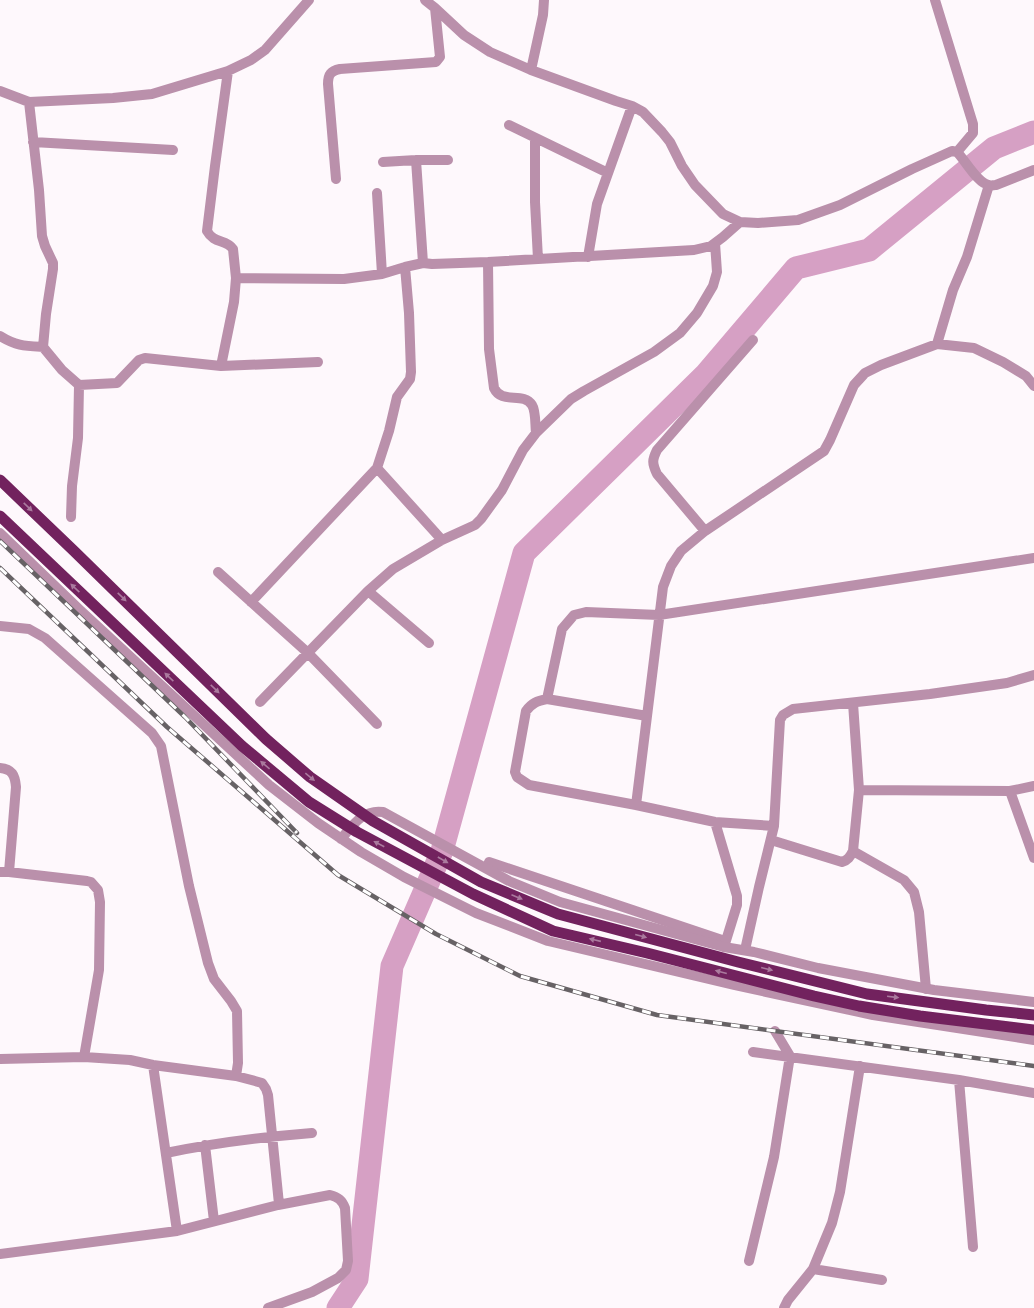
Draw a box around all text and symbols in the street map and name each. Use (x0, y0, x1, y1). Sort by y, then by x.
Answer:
one-way arrow (23, 502, 33, 512)
one-way arrow (70, 583, 80, 593)
one-way arrow (117, 593, 127, 602)
one-way arrow (164, 672, 174, 682)
one-way arrow (210, 684, 220, 693)
one-way arrow (260, 761, 270, 770)
one-way arrow (304, 772, 315, 781)
one-way arrow (373, 840, 385, 847)
one-way arrow (437, 857, 449, 864)
one-way arrow (512, 895, 524, 901)
one-way arrow (635, 933, 647, 939)
one-way arrow (589, 937, 601, 943)
one-way arrow (760, 967, 773, 973)
one-way arrow (715, 969, 727, 975)
one-way arrow (887, 994, 899, 1000)

